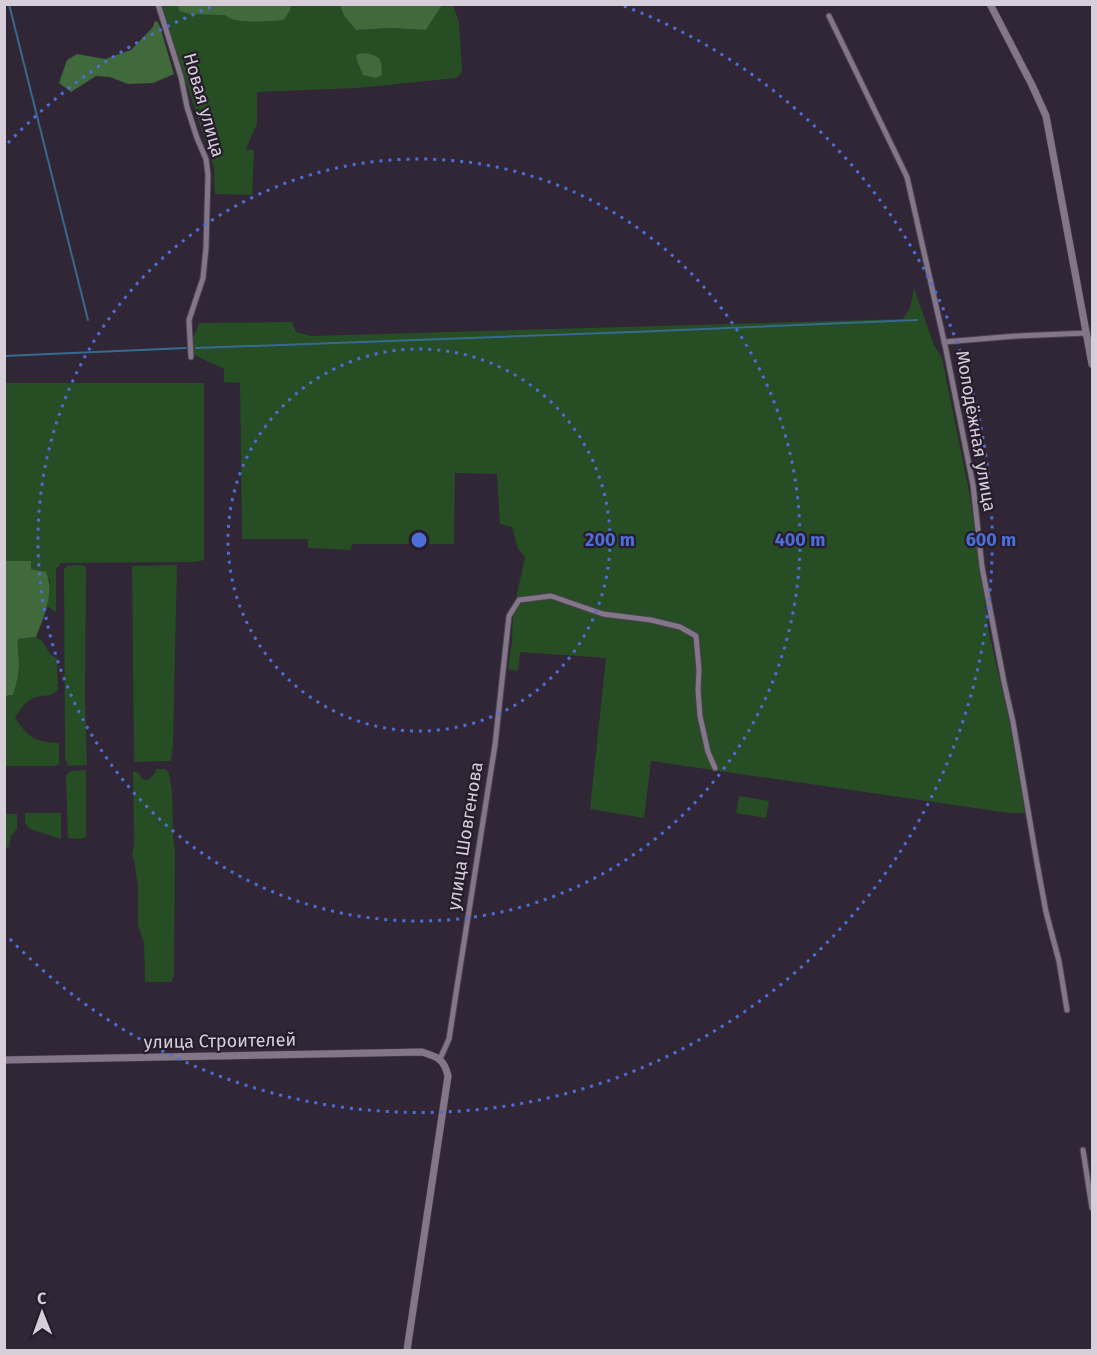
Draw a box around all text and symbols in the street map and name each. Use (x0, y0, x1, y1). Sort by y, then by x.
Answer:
street label: Новая улица (179, 50, 229, 160)
street label: Молодёжная улица (951, 349, 1001, 513)
text: 200 m (585, 529, 635, 551)
text: 400 m (775, 529, 825, 551)
text: 600 m (966, 529, 1016, 551)
centre of rings (409, 530, 429, 550)
street label: улица Шовгенова (442, 760, 488, 912)
street label: улица Строителей (144, 1029, 296, 1053)
north arrow (12, 1283, 72, 1343)
text: С (37, 1289, 47, 1308)

